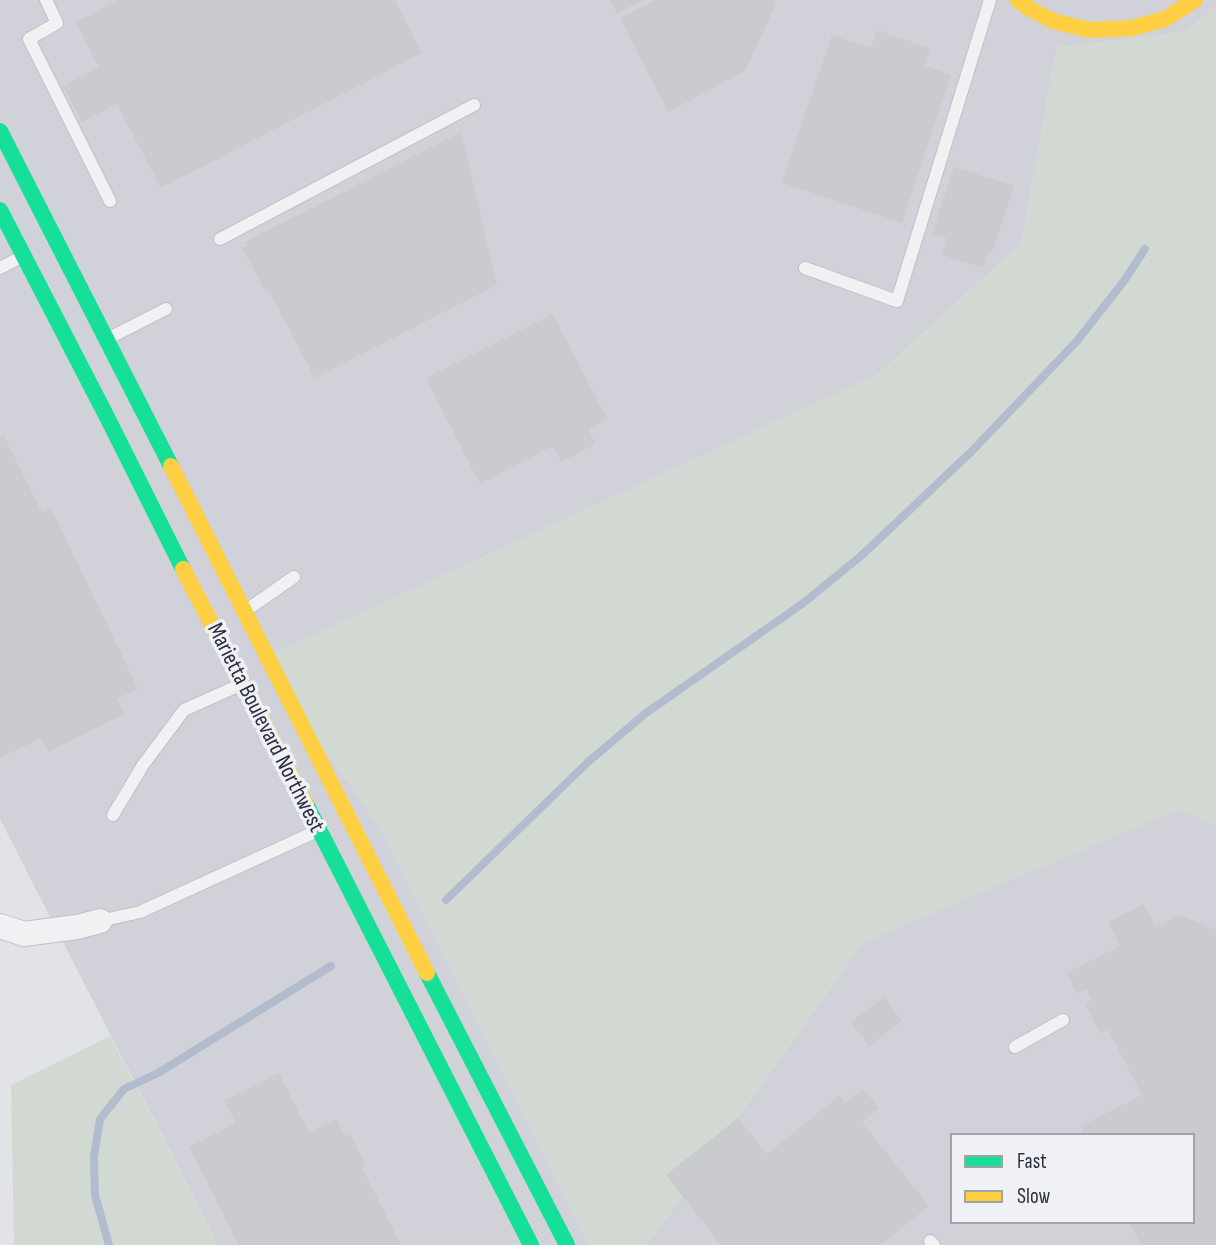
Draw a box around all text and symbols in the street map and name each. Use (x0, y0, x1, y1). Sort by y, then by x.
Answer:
street label: Marietta Boulevard Northwest (200, 619, 330, 837)
legend (950, 1133, 1195, 1224)
text: Fast (1017, 1149, 1047, 1174)
text: Slow (1017, 1184, 1050, 1209)

